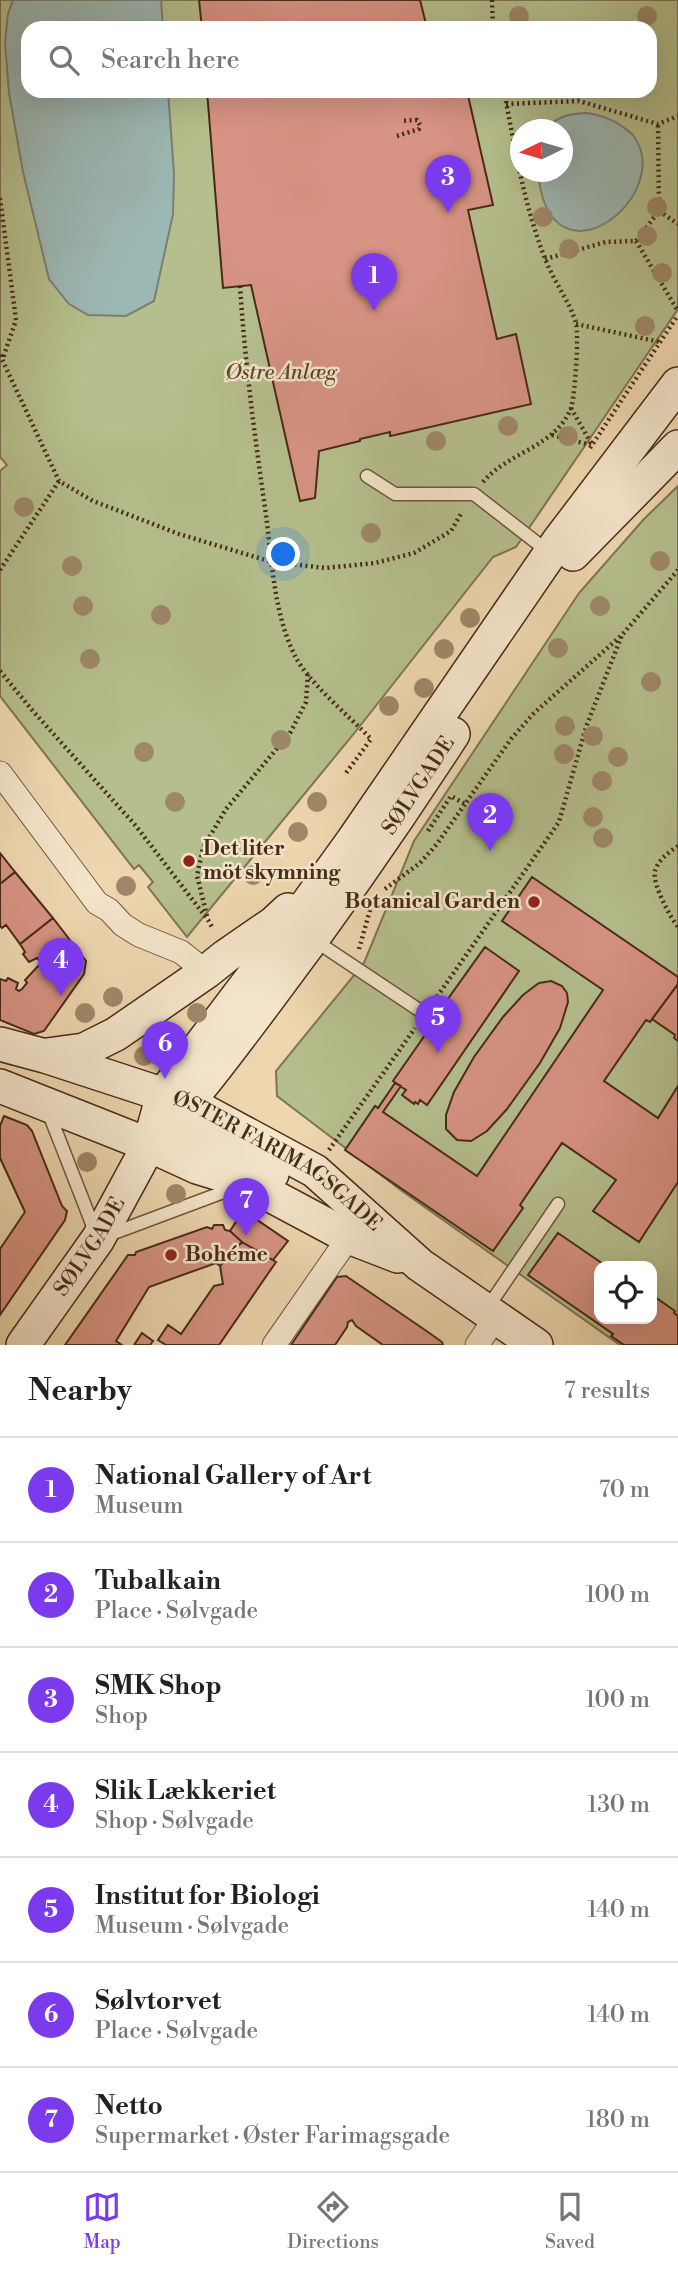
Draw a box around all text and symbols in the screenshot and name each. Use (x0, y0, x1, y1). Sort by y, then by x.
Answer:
search box (21, 21, 657, 98)
icon: search (45, 41, 83, 79)
text: Search here (101, 44, 240, 76)
north arrow (510, 119, 573, 182)
pin: 3 (425, 155, 471, 213)
pin: 1 (351, 253, 397, 311)
park label: Østre Anlæg (225, 360, 338, 386)
your location (266, 537, 300, 571)
street label: SØLVGADE (376, 732, 461, 840)
pin: 2 (467, 793, 513, 851)
place label: Det liter möt skymning (203, 836, 341, 886)
marker: Det liter möt skymning (181, 853, 197, 869)
place label: Botanical Garden (345, 889, 520, 915)
marker: Botanical Garden (526, 894, 542, 910)
pin: 4 (38, 938, 84, 996)
pin: 5 (415, 995, 461, 1053)
pin: 6 (142, 1021, 188, 1079)
street label: ØSTER FARIMAGSGADE (170, 1086, 387, 1237)
pin: 7 (223, 1178, 269, 1236)
street label: SØLVGADE (48, 1193, 131, 1302)
place label: Bohéme (185, 1242, 268, 1268)
marker: Bohéme (163, 1247, 179, 1263)
map controls (594, 1261, 657, 1324)
button: locate (594, 1261, 657, 1324)
text: Nearby (28, 1372, 132, 1410)
text: 7 results (564, 1377, 650, 1405)
text: National Gallery of Art (95, 1460, 371, 1492)
text: 1 (45, 1476, 57, 1504)
text: 70 m (599, 1476, 650, 1504)
text: Museum (95, 1492, 183, 1520)
text: Tubalkain (95, 1565, 221, 1597)
text: 2 (44, 1581, 58, 1609)
text: 100 m (585, 1581, 650, 1609)
text: Place · Sølvgade (95, 1597, 258, 1625)
text: SMK Shop (95, 1670, 222, 1702)
text: 3 (44, 1686, 58, 1714)
text: 100 m (585, 1686, 650, 1714)
text: Shop (95, 1702, 148, 1730)
text: Slik Lækkeriet (95, 1775, 276, 1807)
text: 4 (43, 1791, 59, 1819)
text: 130 m (587, 1791, 650, 1819)
text: Shop · Sølvgade (95, 1807, 254, 1835)
text: Institut for Biologi (95, 1880, 320, 1912)
text: 5 (44, 1896, 58, 1924)
text: 140 m (587, 1896, 650, 1924)
text: Museum · Sølvgade (95, 1912, 289, 1940)
text: Sølvtorvet (95, 1985, 221, 2017)
text: 6 (44, 2001, 58, 2029)
text: 140 m (587, 2001, 650, 2029)
text: Place · Sølvgade (95, 2017, 258, 2045)
text: Netto (95, 2090, 163, 2122)
text: 7 (44, 2106, 58, 2134)
text: 180 m (586, 2106, 650, 2134)
text: Supermarket · Øster Farimagsgade (95, 2122, 450, 2150)
tab: Map (83, 2188, 121, 2254)
tab: Directions (287, 2188, 379, 2254)
tab: Saved (545, 2188, 595, 2254)

